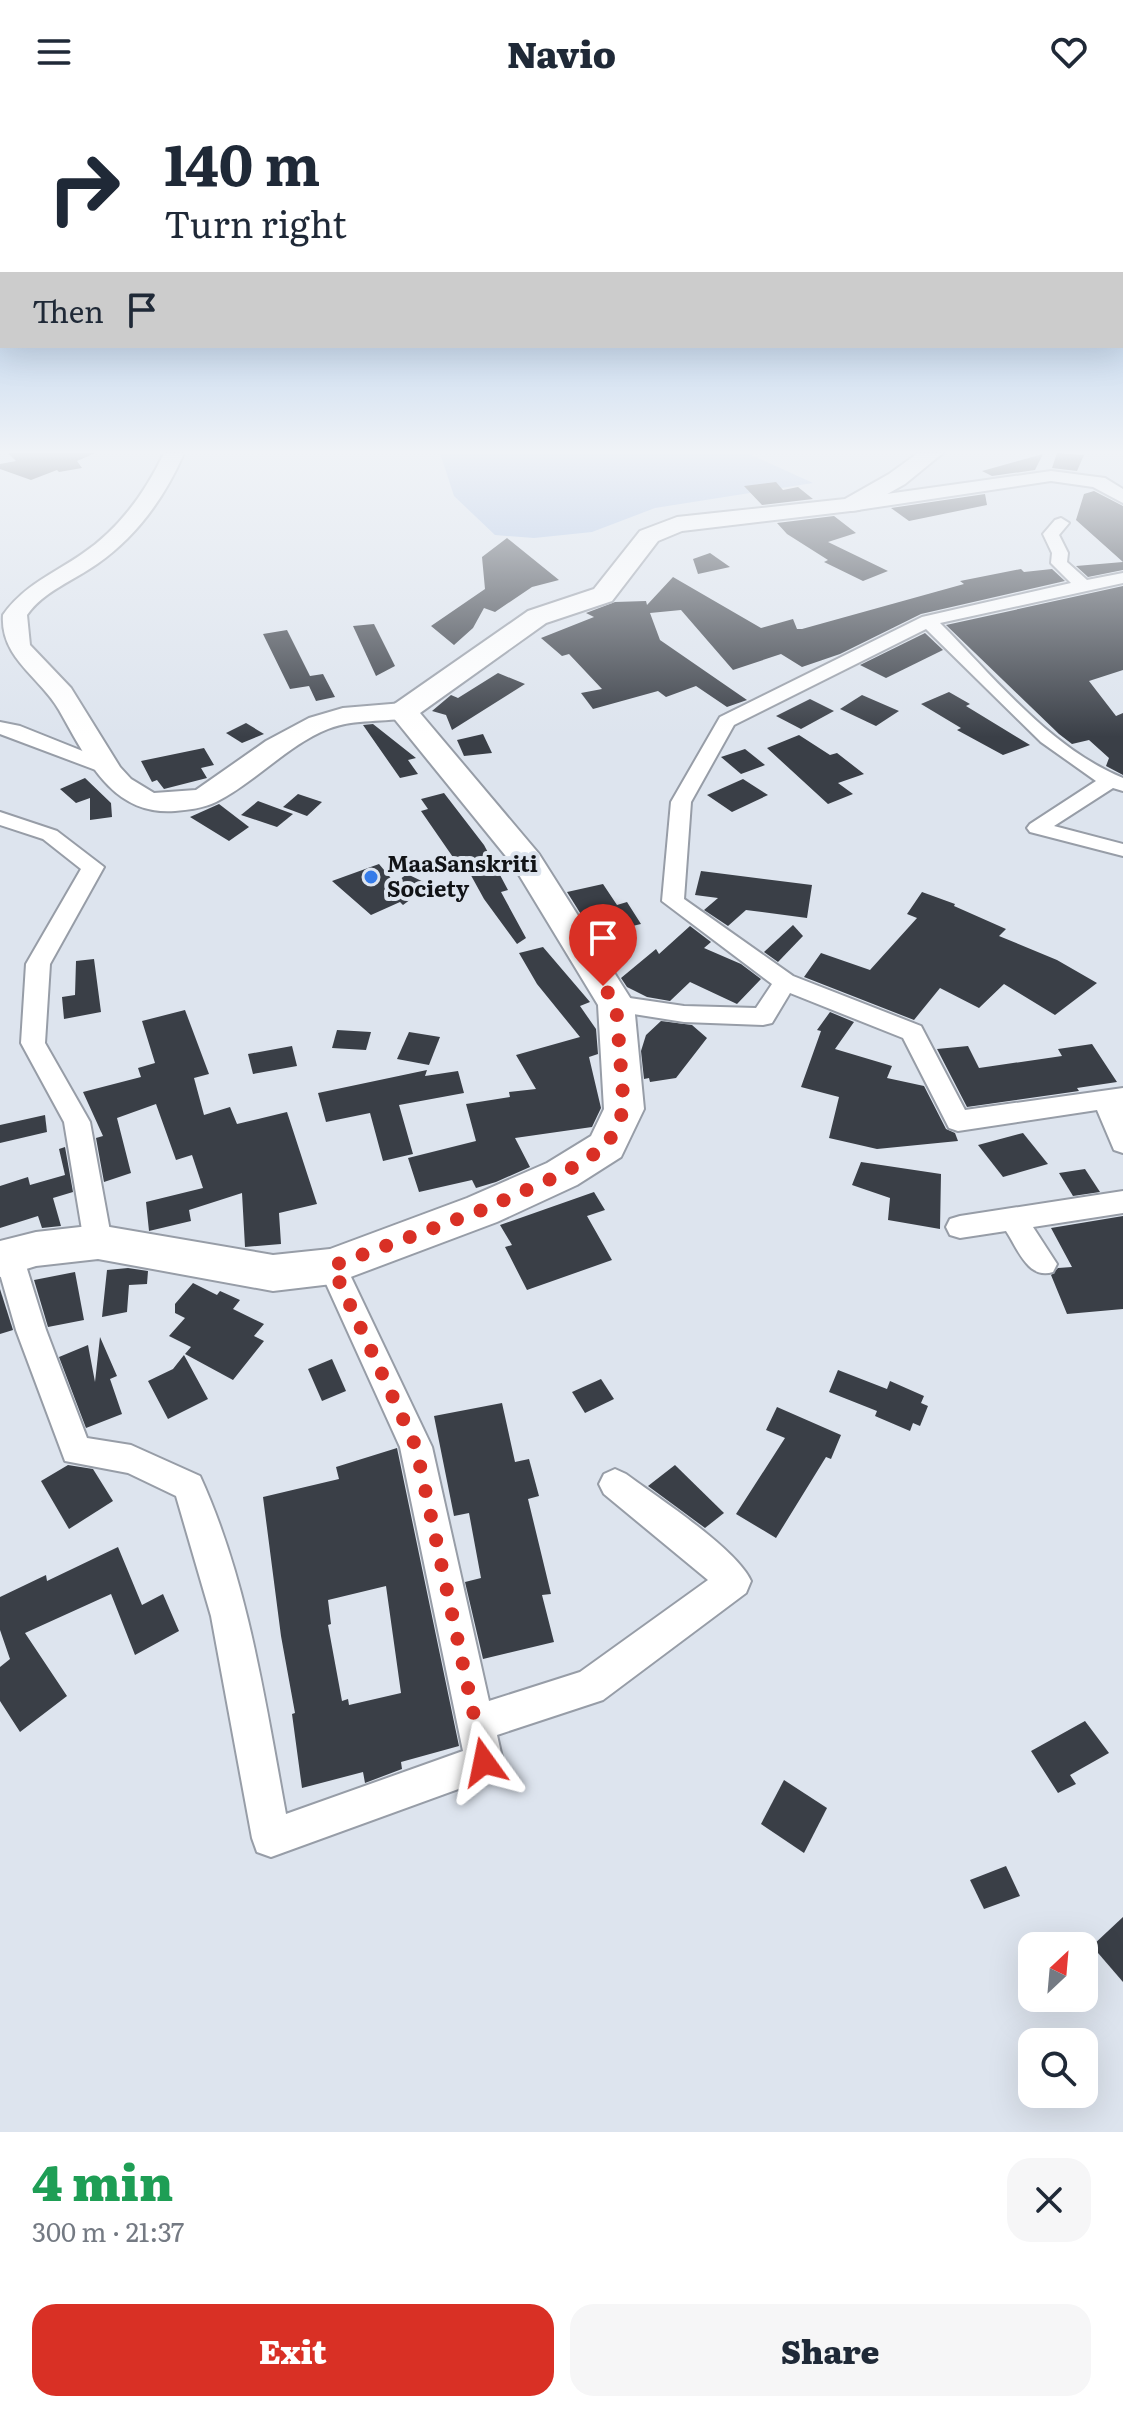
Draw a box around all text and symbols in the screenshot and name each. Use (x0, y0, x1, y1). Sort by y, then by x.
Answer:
text: Navio (507, 26, 616, 79)
icon: menu (32, 30, 76, 74)
icon: heart (1047, 30, 1091, 74)
text: 140 m (164, 120, 320, 203)
icon: right (32, 136, 136, 240)
text: Turn right (164, 196, 347, 249)
text: Then (32, 288, 104, 332)
icon: arrive (120, 288, 164, 332)
place label: MaaSanskriti Society (387, 846, 538, 904)
marker: MaaSanskriti Society (362, 868, 380, 886)
pin (569, 904, 637, 986)
icon: arrive (581, 916, 625, 960)
position arrow (442, 1720, 526, 1804)
north arrow (1018, 1932, 1098, 2012)
map controls (1018, 1932, 1098, 2108)
button: search (1018, 2028, 1098, 2108)
text: 4 min (32, 2145, 173, 2216)
button: close (1007, 2158, 1091, 2242)
text: 300 m · 21:37 (32, 2211, 184, 2250)
button: Exit (32, 2304, 554, 2396)
button: Share (570, 2304, 1091, 2396)

